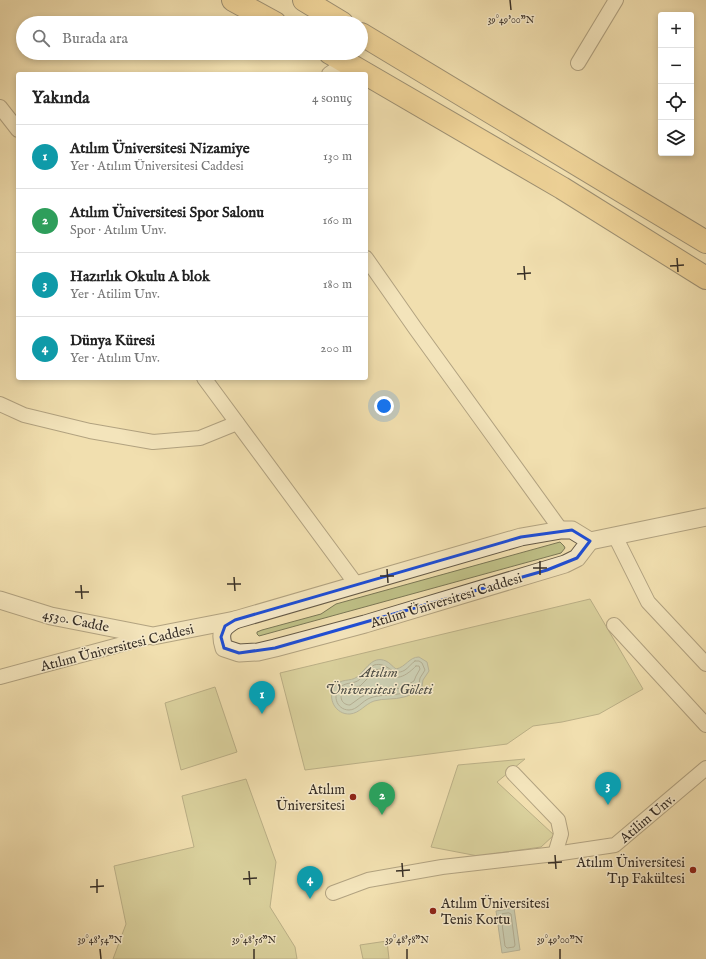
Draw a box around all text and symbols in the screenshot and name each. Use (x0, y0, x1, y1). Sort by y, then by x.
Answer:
map controls (658, 12, 694, 156)
button: + (658, 12, 694, 48)
text: 39°49'00"N (488, 14, 535, 27)
search box (16, 16, 368, 60)
icon: search (30, 27, 52, 49)
text: Burada ara (62, 29, 128, 48)
button: − (658, 48, 694, 84)
button: locate (658, 84, 694, 120)
text: Yakında (32, 88, 90, 109)
text: 4 sonuç (312, 90, 352, 107)
button: layers (658, 120, 694, 156)
text: Atılım Üniversitesi Nizamiye (70, 139, 250, 158)
text: 1 (43, 148, 47, 165)
text: 130 m (323, 148, 352, 165)
text: Yer · Atılım Üniversitesi Caddesi (70, 158, 244, 175)
text: Atılım Üniversitesi Spor Salonu (70, 203, 264, 222)
text: 2 (42, 212, 48, 229)
text: 160 m (322, 212, 352, 229)
text: Spor · Atılım Unv. (70, 222, 166, 239)
text: Hazırlık Okulu A blok (70, 267, 210, 286)
text: 3 (43, 276, 47, 293)
text: 180 m (323, 276, 352, 293)
text: Yer · Atilim Unv. (70, 286, 160, 303)
text: Dünya Küresi (70, 331, 155, 350)
text: 4 (42, 340, 48, 357)
text: 200 m (320, 340, 352, 357)
text: Yer · Atılım Unv. (70, 350, 160, 367)
your location (374, 396, 394, 416)
street label: Atılım Üniversitesi Caddesi (367, 568, 525, 633)
street label: 4530. Cadde (41, 605, 111, 637)
street label: Atılım Üniversitesi Caddesi (37, 619, 196, 676)
water label: Atılım Üniversitesi Göleti (325, 663, 434, 699)
pin: 1 (249, 681, 275, 714)
pin: 3 (595, 772, 621, 805)
place label: Atılım Üniversitesi (276, 781, 345, 815)
pin: 2 (369, 782, 395, 815)
street label: Atilim Unv. (615, 790, 679, 848)
marker: Atılım Üniversitesi (348, 792, 358, 802)
place label: Atılım Üniversitesi Tıp Fakültesi (576, 853, 685, 888)
marker: Atılım Üniversitesi Tıp Fakültesi (688, 865, 698, 875)
pin: 4 (297, 866, 323, 899)
place label: Atılım Üniversitesi Tenis Kortu (440, 894, 550, 929)
marker: Atılım Üniversitesi Tenis Kortu (428, 906, 438, 916)
text: 39°48'54"N (78, 934, 123, 947)
text: 39°48'56"N (232, 934, 276, 947)
text: 39°48'58"N (385, 934, 429, 947)
text: 39°49'00"N (537, 934, 584, 947)

